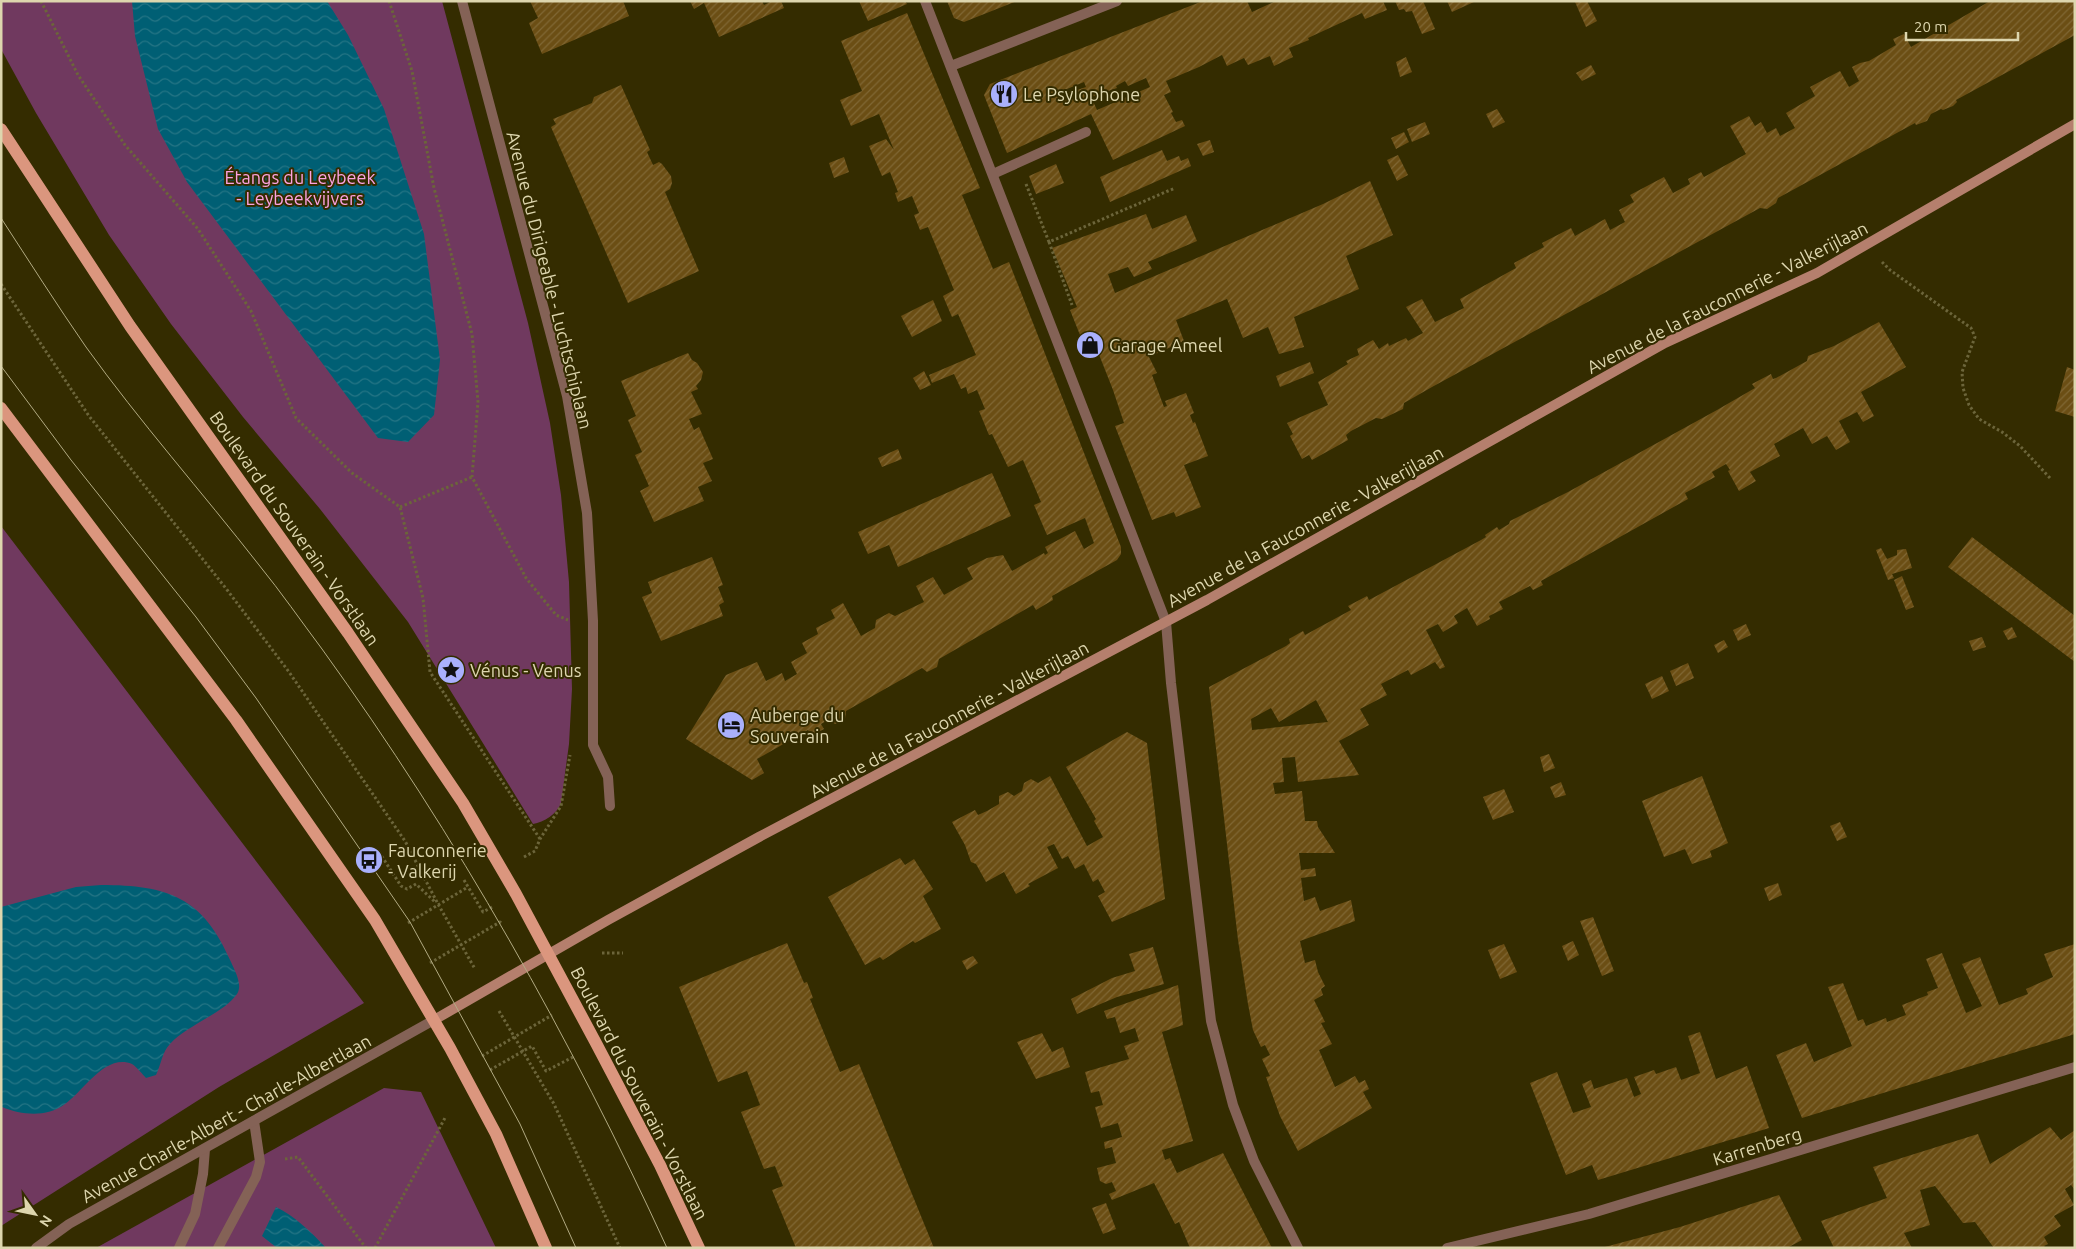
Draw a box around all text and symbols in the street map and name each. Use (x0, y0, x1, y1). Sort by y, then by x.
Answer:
scale bar (1906, 10, 2018, 42)
text: 20 m (1914, 18, 1947, 35)
restaurant icon: Le Psylophone (989, 79, 1019, 109)
place label: Le Psylophone (1023, 84, 1140, 104)
street label: Avenue du Dirigeable - Luchtschiplaan (503, 129, 597, 431)
park label: Étangs du Leybeek - Leybeekvijvers (224, 166, 376, 208)
street label: Avenue de la Fauconnerie - Valkerijlaan (1583, 217, 1871, 377)
shop icon: Garage Ameel (1075, 330, 1105, 360)
place label: Garage Ameel (1109, 335, 1223, 355)
street label: Boulevard du Souverain - Vorstlaan (206, 407, 384, 649)
street label: Avenue de la Fauconnerie - Valkerijlaan (1163, 441, 1447, 611)
street label: Avenue de la Fauconnerie - Valkerijlaan (806, 637, 1092, 801)
place icon: Vénus - Venus (436, 655, 466, 685)
place label: Vénus - Venus (470, 660, 582, 680)
place label: Auberge du Souverain (750, 705, 844, 746)
hotel icon: Auberge du Souverain (716, 710, 746, 740)
place label: Fauconnerie - Valkerij (388, 840, 487, 881)
bus stop icon: Fauconnerie - Valkerij (354, 845, 384, 875)
street label: Boulevard du Souverain - Vorstlaan (567, 963, 713, 1223)
street label: Avenue Charle-Albert - Charle-Albertlaan (78, 1030, 374, 1206)
street label: Karrenberg (1710, 1123, 1804, 1169)
north arrow (10, 1189, 60, 1239)
text: N (36, 1212, 55, 1230)

